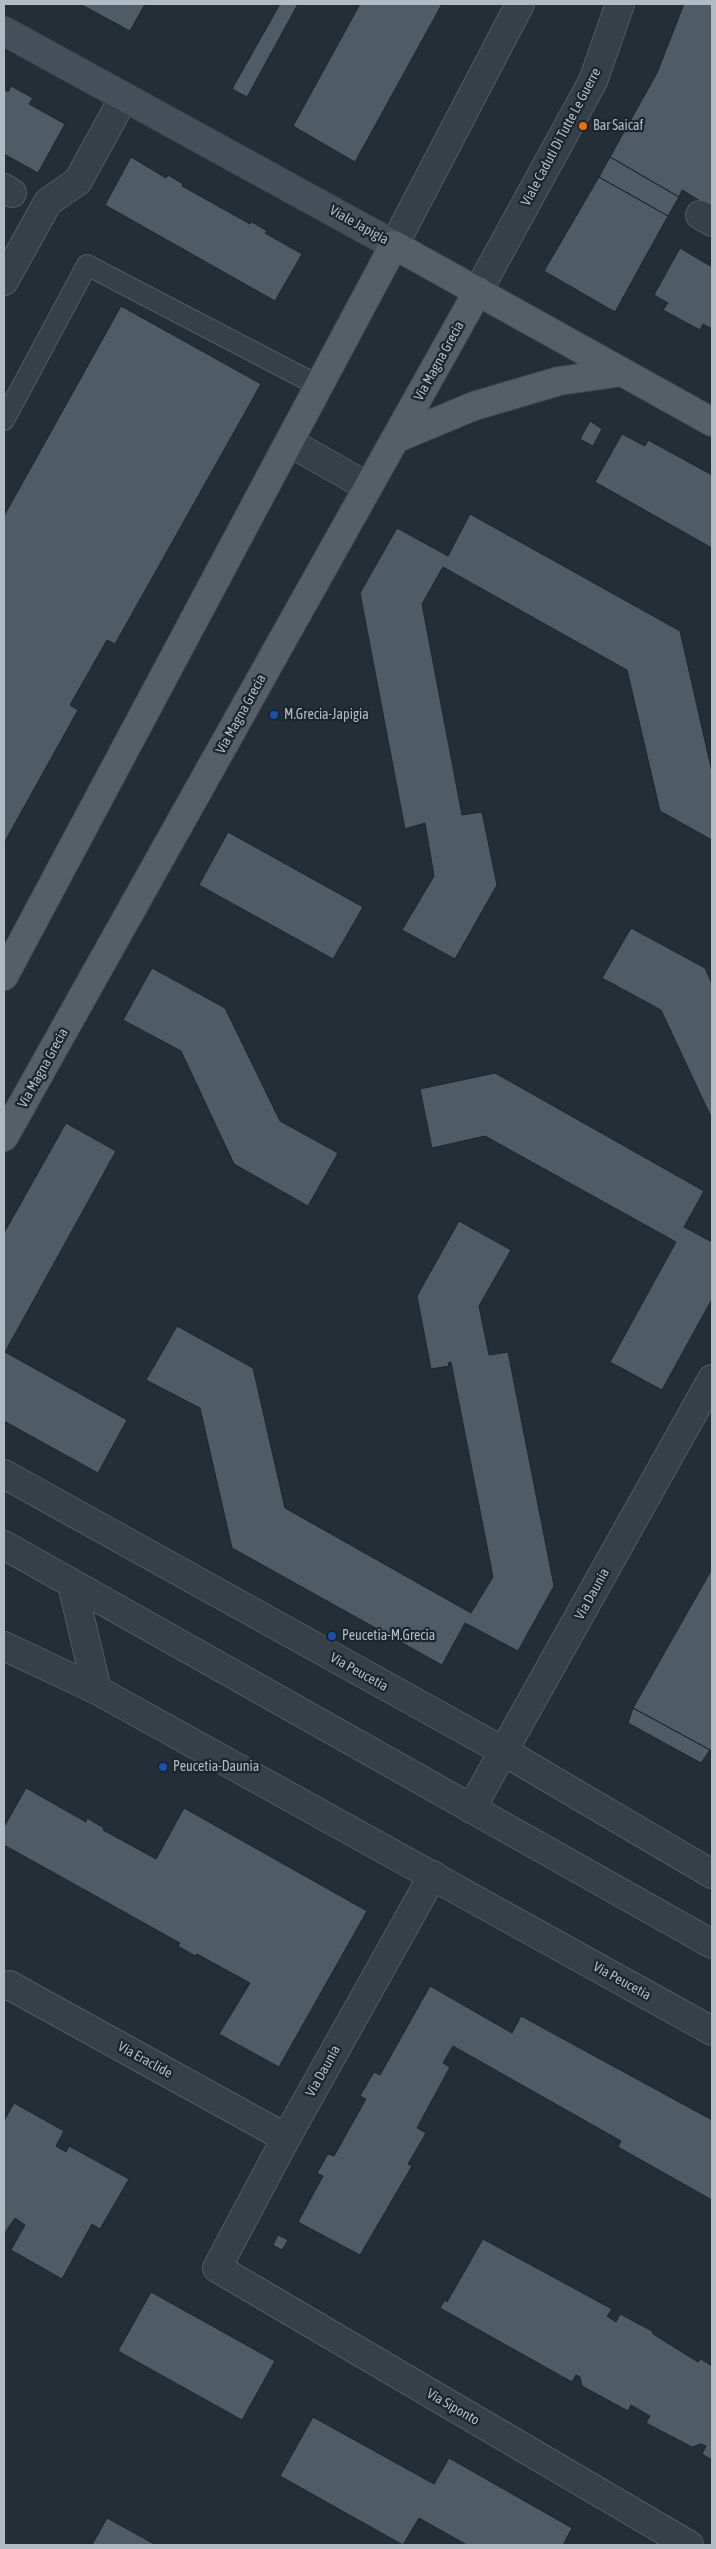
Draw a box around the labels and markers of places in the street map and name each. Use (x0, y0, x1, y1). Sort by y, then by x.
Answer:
place label: Bar Saicaf (593, 118, 643, 134)
marker: Bar Saicaf (577, 120, 589, 132)
place label: M.Grecia-Japigia (284, 707, 369, 723)
marker: M.Grecia-Japigia (268, 709, 280, 721)
place label: Peucetia-M.Grecia (342, 1628, 435, 1644)
marker: Peucetia-M.Grecia (326, 1630, 338, 1642)
place label: Peucetia-Daunia (173, 1759, 259, 1775)
marker: Peucetia-Daunia (157, 1761, 169, 1773)

